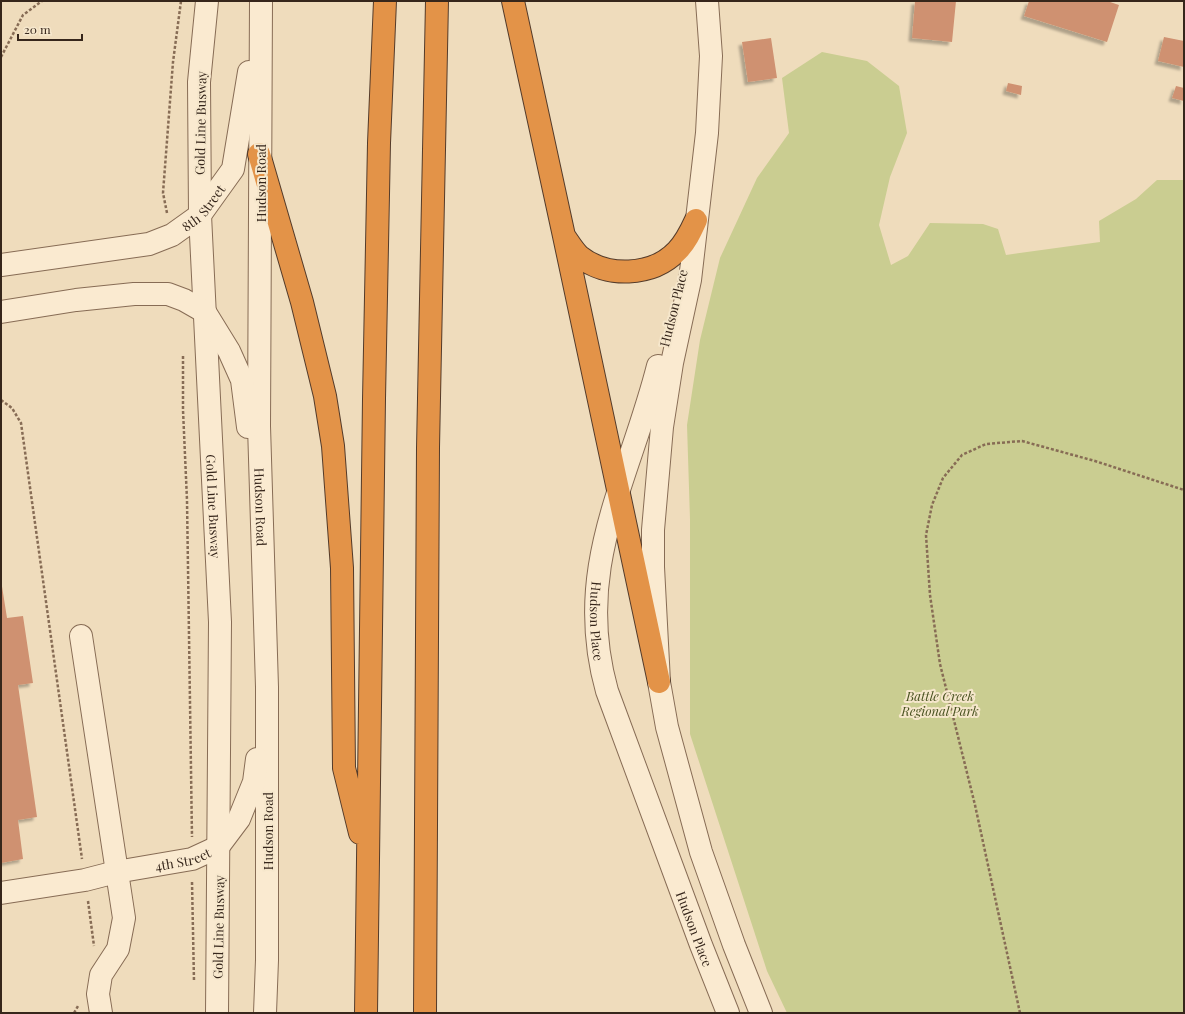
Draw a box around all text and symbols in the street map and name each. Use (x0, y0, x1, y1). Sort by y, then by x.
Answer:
scale bar (18, 16, 82, 42)
text: 20 m (24, 21, 51, 37)
street label: Gold Line Busway (191, 70, 209, 175)
street label: Hudson Road (252, 143, 269, 222)
street label: 8th Street (178, 180, 228, 234)
street label: Hudson Place (655, 267, 691, 349)
street label: Gold Line Busway (203, 454, 225, 559)
street label: Hudson Road (252, 468, 271, 547)
street label: Hudson Place (587, 581, 609, 662)
park label: Battle Creek Regional Park (900, 687, 979, 719)
street label: Hudson Road (259, 791, 276, 870)
street label: 4th Street (154, 843, 213, 874)
street label: Gold Line Busway (209, 874, 227, 979)
street label: Hudson Place (673, 888, 717, 969)

